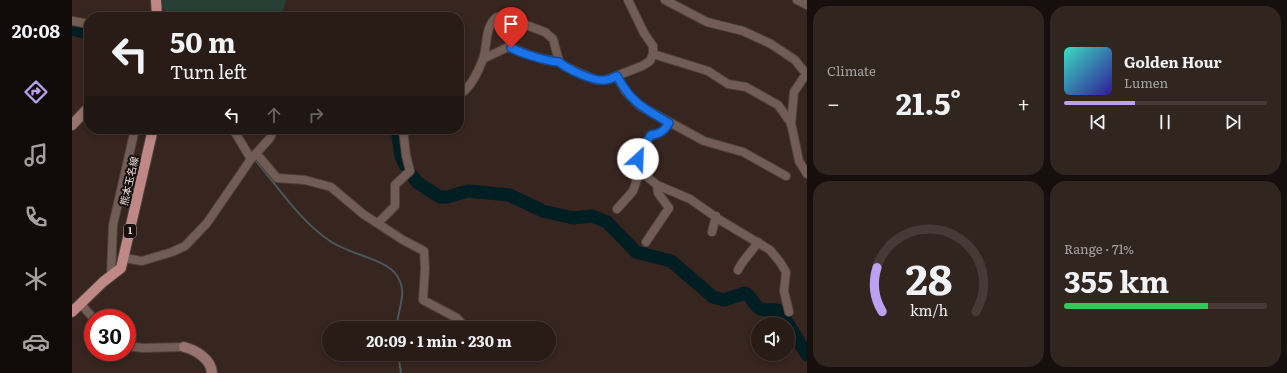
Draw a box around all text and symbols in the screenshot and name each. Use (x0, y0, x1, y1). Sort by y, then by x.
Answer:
pin (494, 7.0, 528, 48)
icon: arrive (500, 13, 522, 35)
text: 20:08 (12, 17, 60, 44)
text: 50 m (170, 20, 236, 62)
icon: left (104, 28, 156, 80)
text: Golden Hour (1124, 50, 1222, 73)
text: Turn left (170, 58, 247, 85)
text: Climate (827, 61, 876, 80)
text: Lumen (1124, 73, 1168, 92)
icon: directions (22, 78, 50, 106)
text: 21.5° (896, 80, 961, 124)
text: − (827, 86, 840, 119)
text: + (1017, 86, 1030, 119)
icon: left (221, 104, 243, 126)
icon: ahead (263, 104, 285, 126)
icon: right (305, 104, 327, 126)
icon: previous (1087, 111, 1109, 133)
icon: pause (1154, 111, 1176, 133)
icon: next (1222, 111, 1244, 133)
position arrow (617, 138, 659, 180)
icon: music (22, 141, 50, 169)
street label: 熊本玉名線 (116, 155, 141, 207)
icon: phone (22, 203, 50, 231)
road number: 1 (124, 224, 136, 238)
text: Range · 71% (1064, 239, 1134, 258)
text: 28 (905, 246, 952, 308)
text: 355 km (1064, 258, 1169, 302)
icon: climate (22, 265, 50, 293)
text: km/h (909, 298, 948, 319)
speed limit sign: 30 (84, 309, 136, 361)
map controls (751, 317, 795, 361)
button: sound (751, 317, 795, 361)
icon: car (22, 328, 50, 356)
text: 20:09 · 1 min · 230 m (366, 329, 512, 352)

